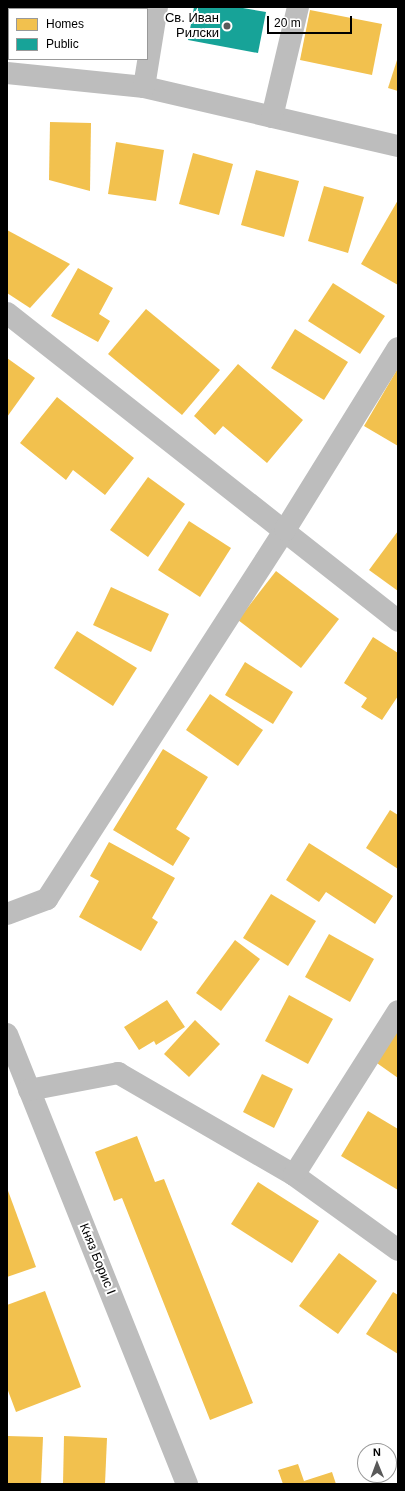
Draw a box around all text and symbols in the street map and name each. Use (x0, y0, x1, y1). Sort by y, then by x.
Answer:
legend (8, 8, 148, 60)
scale bar (269, 8, 354, 34)
place label: Св. Иван Рилски (165, 11, 219, 42)
text: 20 m (274, 16, 301, 30)
text: Homes (46, 17, 84, 31)
marker: Св. Иван Рилски (222, 21, 232, 31)
text: Public (46, 37, 79, 51)
street label: Княз Борис I (76, 1221, 118, 1297)
north arrow (357, 1443, 397, 1483)
text: N (373, 1446, 381, 1458)

